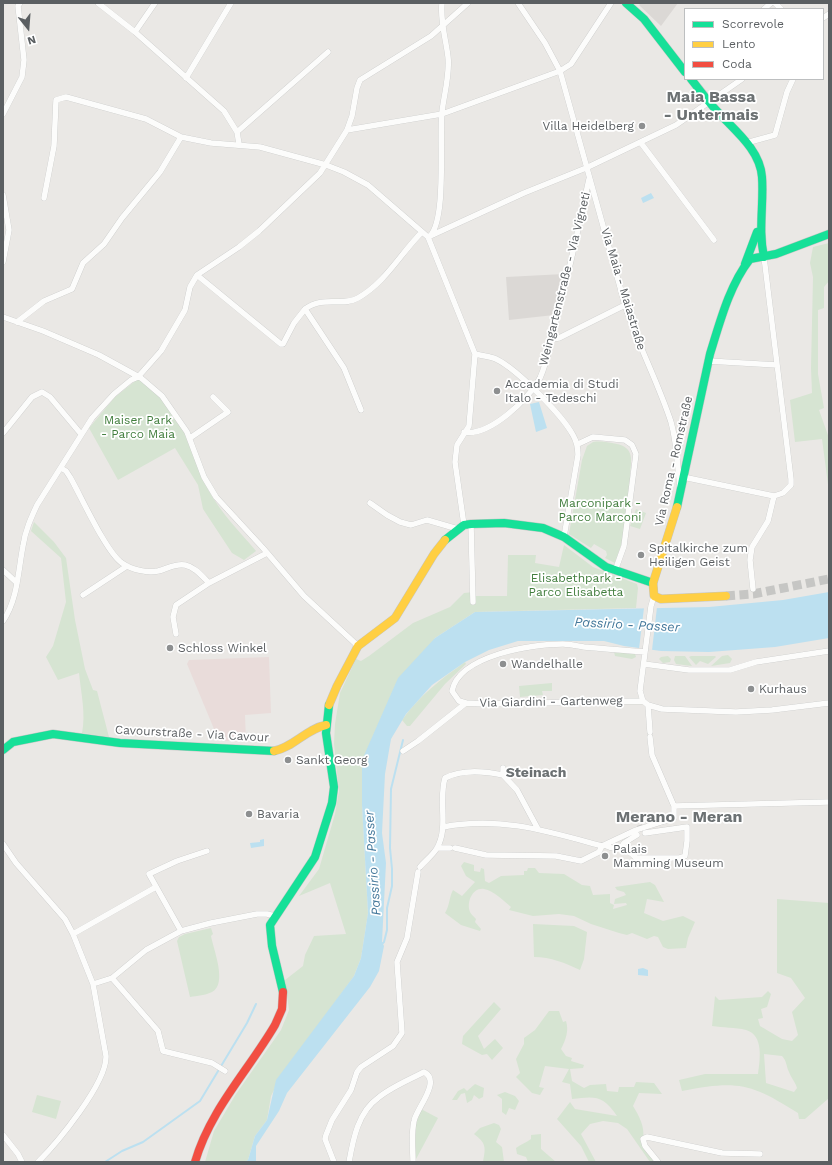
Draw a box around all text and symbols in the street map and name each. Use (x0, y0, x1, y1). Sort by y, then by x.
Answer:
north arrow (8, 8, 48, 48)
legend (684, 8, 824, 80)
text: Scorrevole (722, 17, 784, 31)
text: N (26, 33, 37, 47)
text: Lento (722, 37, 756, 51)
text: Coda (722, 57, 752, 71)
district label: Maia Bassa - Untermais (664, 87, 758, 125)
place label: Villa Heidelberg (542, 119, 634, 133)
marker: Villa Heidelberg (637, 121, 647, 131)
street label: Weingartenstraße - Via Vigneti (536, 190, 594, 368)
street label: Via Maia - Maiastraße (598, 226, 648, 352)
place label: Accademia di Studi Italo - Tedeschi (505, 377, 619, 405)
marker: Accademia di Studi Italo - Tedeschi (492, 386, 502, 396)
street label: Via Roma - Romstraße (652, 395, 696, 527)
park label: Maiser Park - Parco Maia (101, 413, 175, 441)
park label: Marconipark - Parco Marconi (558, 496, 642, 524)
place label: Spitalkirche zum Heiligen Geist (649, 541, 748, 569)
marker: Spitalkirche zum Heiligen Geist (636, 550, 646, 560)
park label: Elisabethpark - Parco Elisabetta (529, 571, 623, 599)
water label: Passirio - Passer (574, 614, 680, 636)
place label: Schloss Winkel (178, 641, 267, 655)
marker: Schloss Winkel (165, 643, 175, 653)
place label: Wandelhalle (511, 657, 583, 671)
marker: Wandelhalle (498, 659, 508, 669)
place label: Kurhaus (759, 682, 807, 696)
marker: Kurhaus (746, 684, 756, 694)
street label: Via Giardini - Gartenweg (479, 694, 623, 710)
street label: Cavourstraße - Via Cavour (115, 723, 269, 745)
place label: Sankt Georg (296, 753, 368, 767)
marker: Sankt Georg (283, 755, 293, 765)
district label: Steinach (506, 765, 566, 781)
place label: Bavaria (257, 807, 299, 821)
district label: Merano - Meran (616, 807, 742, 827)
marker: Bavaria (244, 809, 254, 819)
water label: Passirio - Passer (362, 810, 384, 916)
place label: Palais Mamming Museum (613, 842, 724, 870)
marker: Palais Mamming Museum (600, 851, 610, 861)

